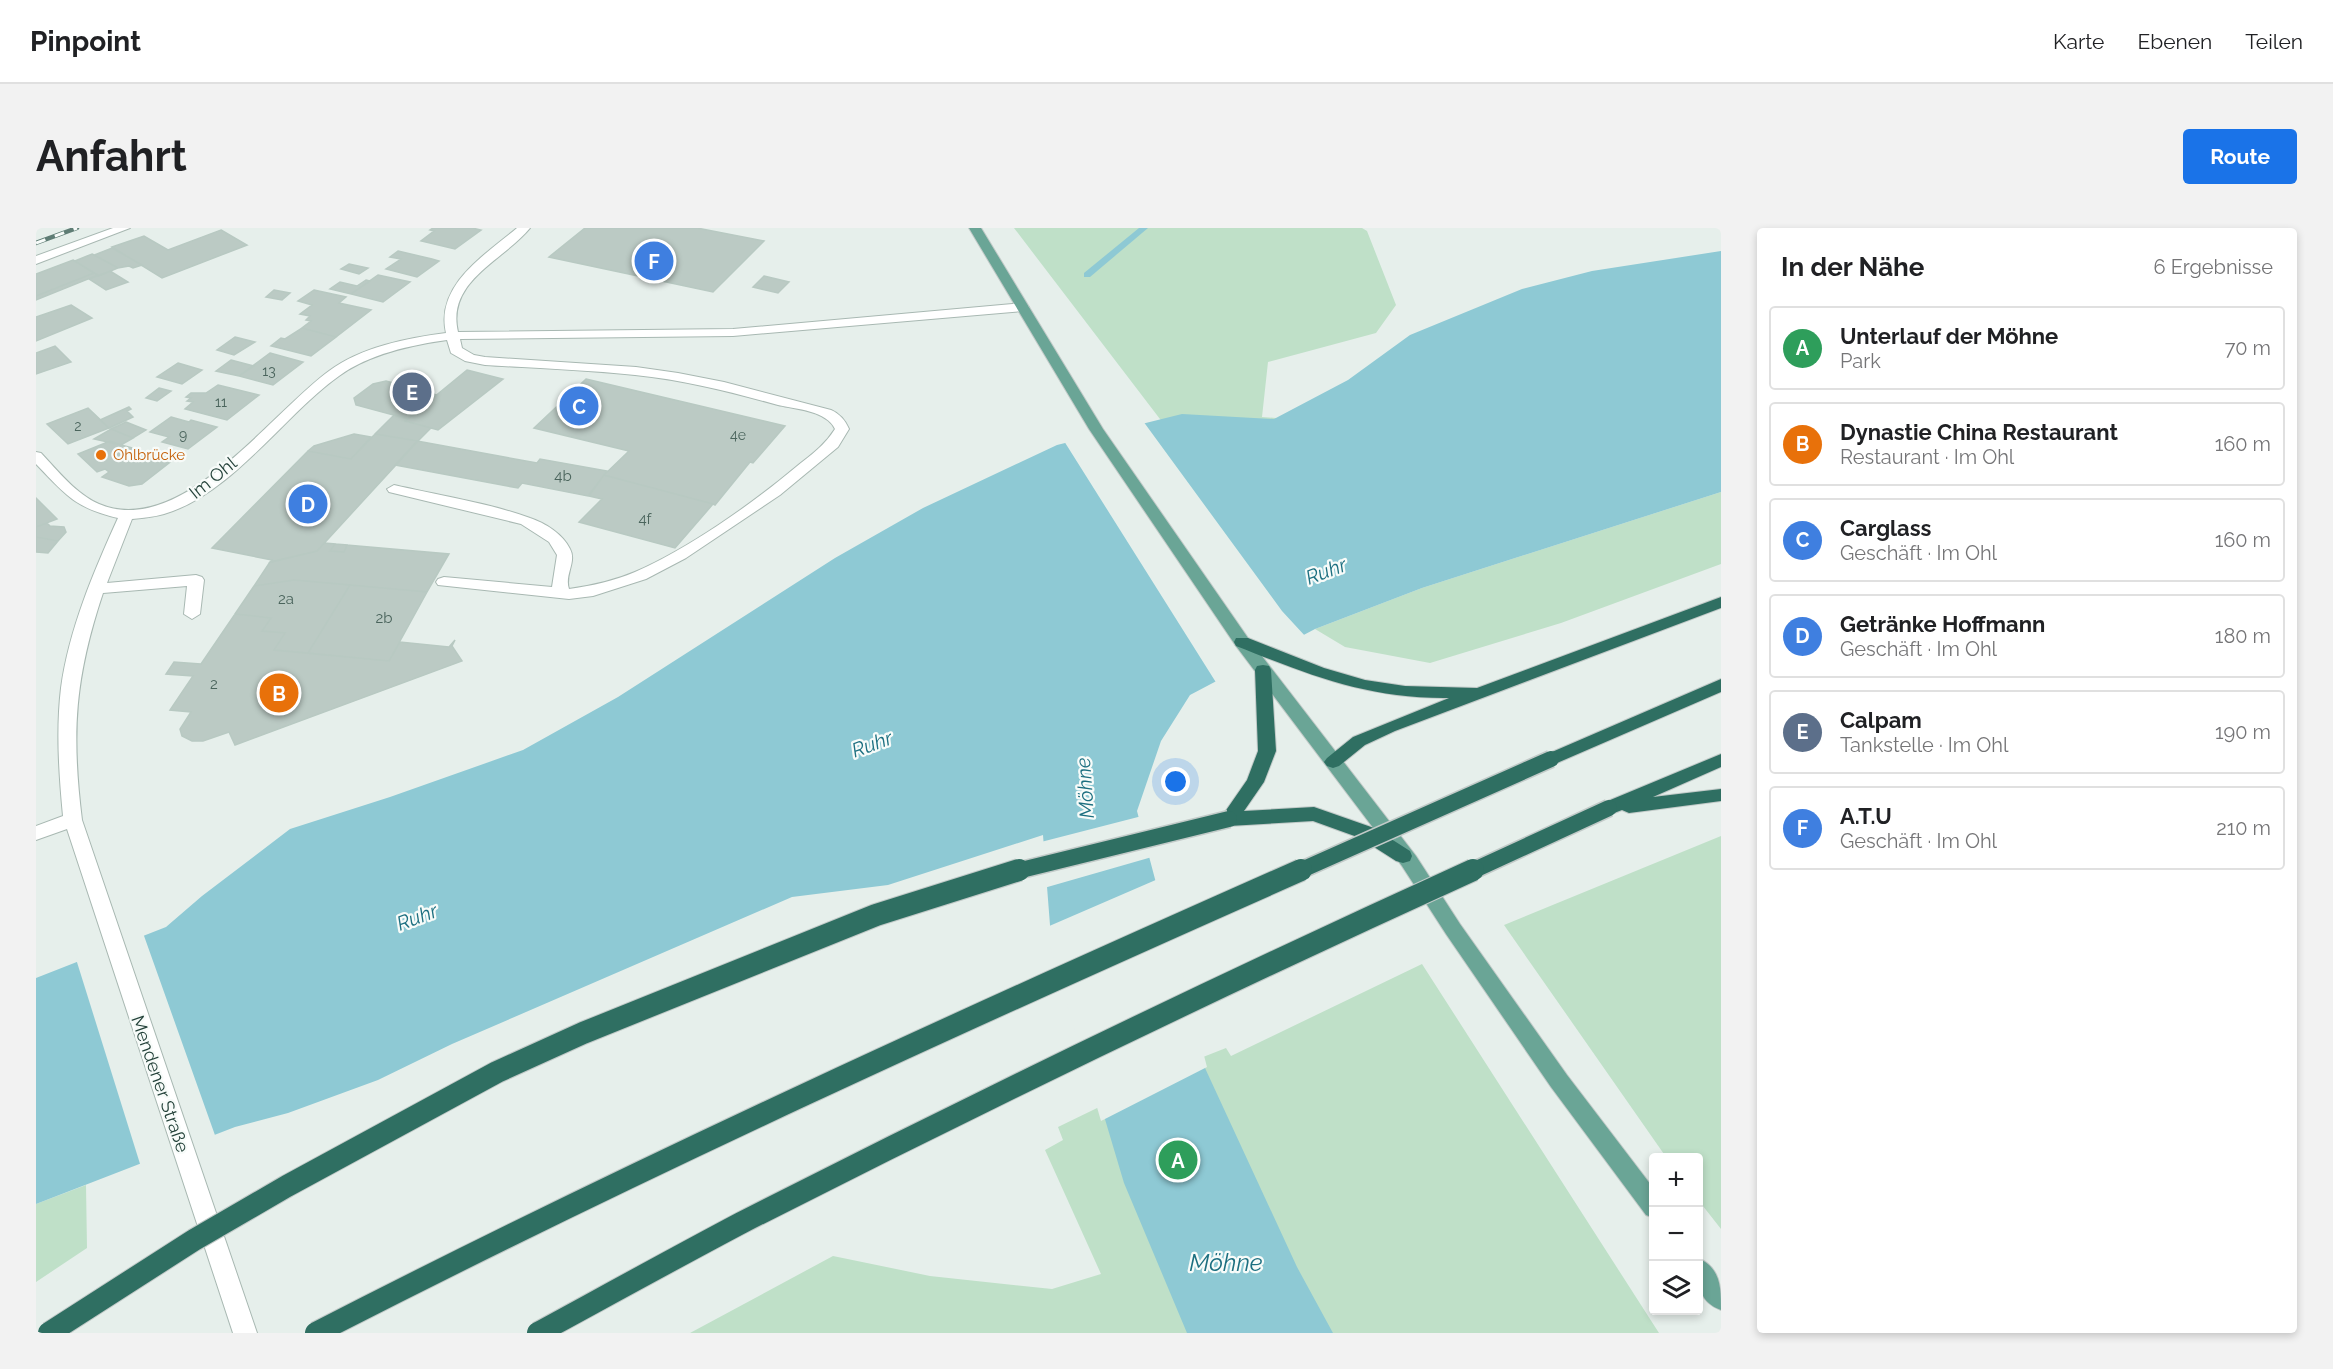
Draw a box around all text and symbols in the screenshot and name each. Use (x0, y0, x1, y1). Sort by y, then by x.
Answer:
text: Pinpoint (30, 25, 141, 58)
text: Karte (2053, 29, 2104, 54)
text: Ebenen (2137, 29, 2212, 54)
text: Teilen (2245, 29, 2303, 54)
button: Route (2183, 129, 2297, 184)
text: Anfahrt (36, 132, 187, 181)
pin: F (634, 238, 674, 284)
text: In der Nähe (1781, 252, 1924, 282)
text: 6 Ergebnisse (2154, 255, 2273, 279)
text: Unterlauf der Möhne (1840, 323, 2058, 349)
text: A (1796, 336, 1809, 360)
text: 70 m (2225, 336, 2271, 360)
text: Park (1840, 349, 1881, 373)
house number: 13 (262, 363, 276, 379)
pin: E (392, 370, 431, 414)
pin: C (560, 384, 598, 429)
house number: 11 (215, 394, 227, 410)
house number: 2 (74, 418, 82, 434)
text: Dynastie China Restaurant (1840, 419, 2118, 445)
house number: 9 (179, 427, 187, 443)
house number: 4e (730, 427, 746, 443)
text: B (1796, 432, 1809, 456)
text: 160 m (2215, 432, 2271, 456)
text: Restaurant · Im Ohl (1840, 445, 2014, 469)
place label: Ohlbrücke (113, 446, 185, 464)
marker: Ohlbrücke (94, 448, 108, 462)
street label: Im Ohl (185, 452, 241, 503)
house number: 4b (554, 467, 572, 485)
pin: D (288, 482, 328, 526)
house number: 4f (638, 510, 653, 528)
text: Carglass (1840, 515, 1931, 541)
text: C (1796, 528, 1809, 552)
text: 160 m (2215, 528, 2271, 552)
text: Geschäft · Im Ohl (1840, 541, 1997, 565)
water label: Ruhr (1302, 552, 1351, 590)
house number: 2a (278, 590, 294, 608)
house number: 2b (375, 609, 393, 627)
text: Getränke Hoffmann (1840, 611, 2045, 637)
text: D (1795, 624, 1810, 648)
text: 180 m (2215, 624, 2271, 648)
text: Geschäft · Im Ohl (1840, 637, 1997, 661)
pin: B (260, 670, 298, 716)
house number: 2 (210, 675, 218, 693)
text: Calpam (1840, 707, 1922, 733)
text: E (1796, 720, 1809, 744)
text: 190 m (2215, 720, 2271, 744)
water label: Ruhr (848, 725, 897, 762)
text: Tankstelle · Im Ohl (1840, 733, 2008, 757)
water label: Möhne (1071, 756, 1099, 819)
your location (1161, 767, 1190, 796)
text: A.T.U (1840, 803, 1892, 829)
text: F (1797, 816, 1808, 840)
text: 210 m (2216, 816, 2271, 840)
text: Geschäft · Im Ohl (1840, 829, 1997, 853)
water label: Ruhr (393, 898, 442, 936)
street label: Mendener Straße (127, 1013, 194, 1155)
pin: A (1158, 1138, 1198, 1182)
map controls (1649, 1153, 1703, 1315)
button: + (1649, 1153, 1703, 1207)
button: − (1649, 1207, 1703, 1261)
water label: Möhne (1189, 1248, 1263, 1277)
button: layers (1649, 1261, 1703, 1315)

